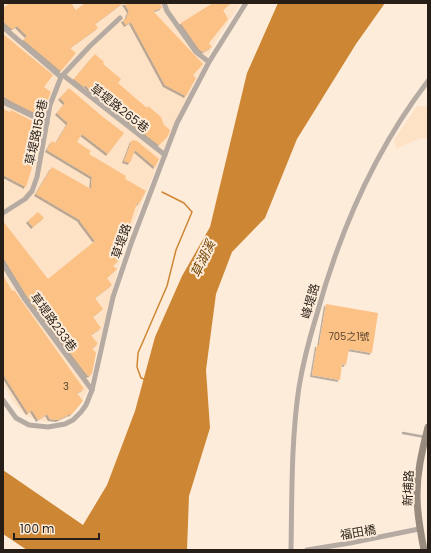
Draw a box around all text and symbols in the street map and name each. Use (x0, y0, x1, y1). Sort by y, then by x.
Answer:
street label: 草堤路265巷 (87, 80, 153, 136)
street label: 草堤路158巷 (21, 97, 51, 167)
street label: 草堤路 (107, 221, 135, 261)
water label: 草湖溪 (186, 236, 221, 281)
street label: 峰堤路 (297, 281, 323, 321)
street label: 草堤路233巷 (27, 289, 81, 355)
house number: 705之1號 (328, 329, 370, 344)
house number: 3 (63, 379, 69, 394)
street label: 新埔路 (399, 470, 417, 506)
scale bar (14, 515, 99, 541)
text: 100 m (20, 520, 54, 537)
street label: 福田橋 (339, 521, 377, 543)

